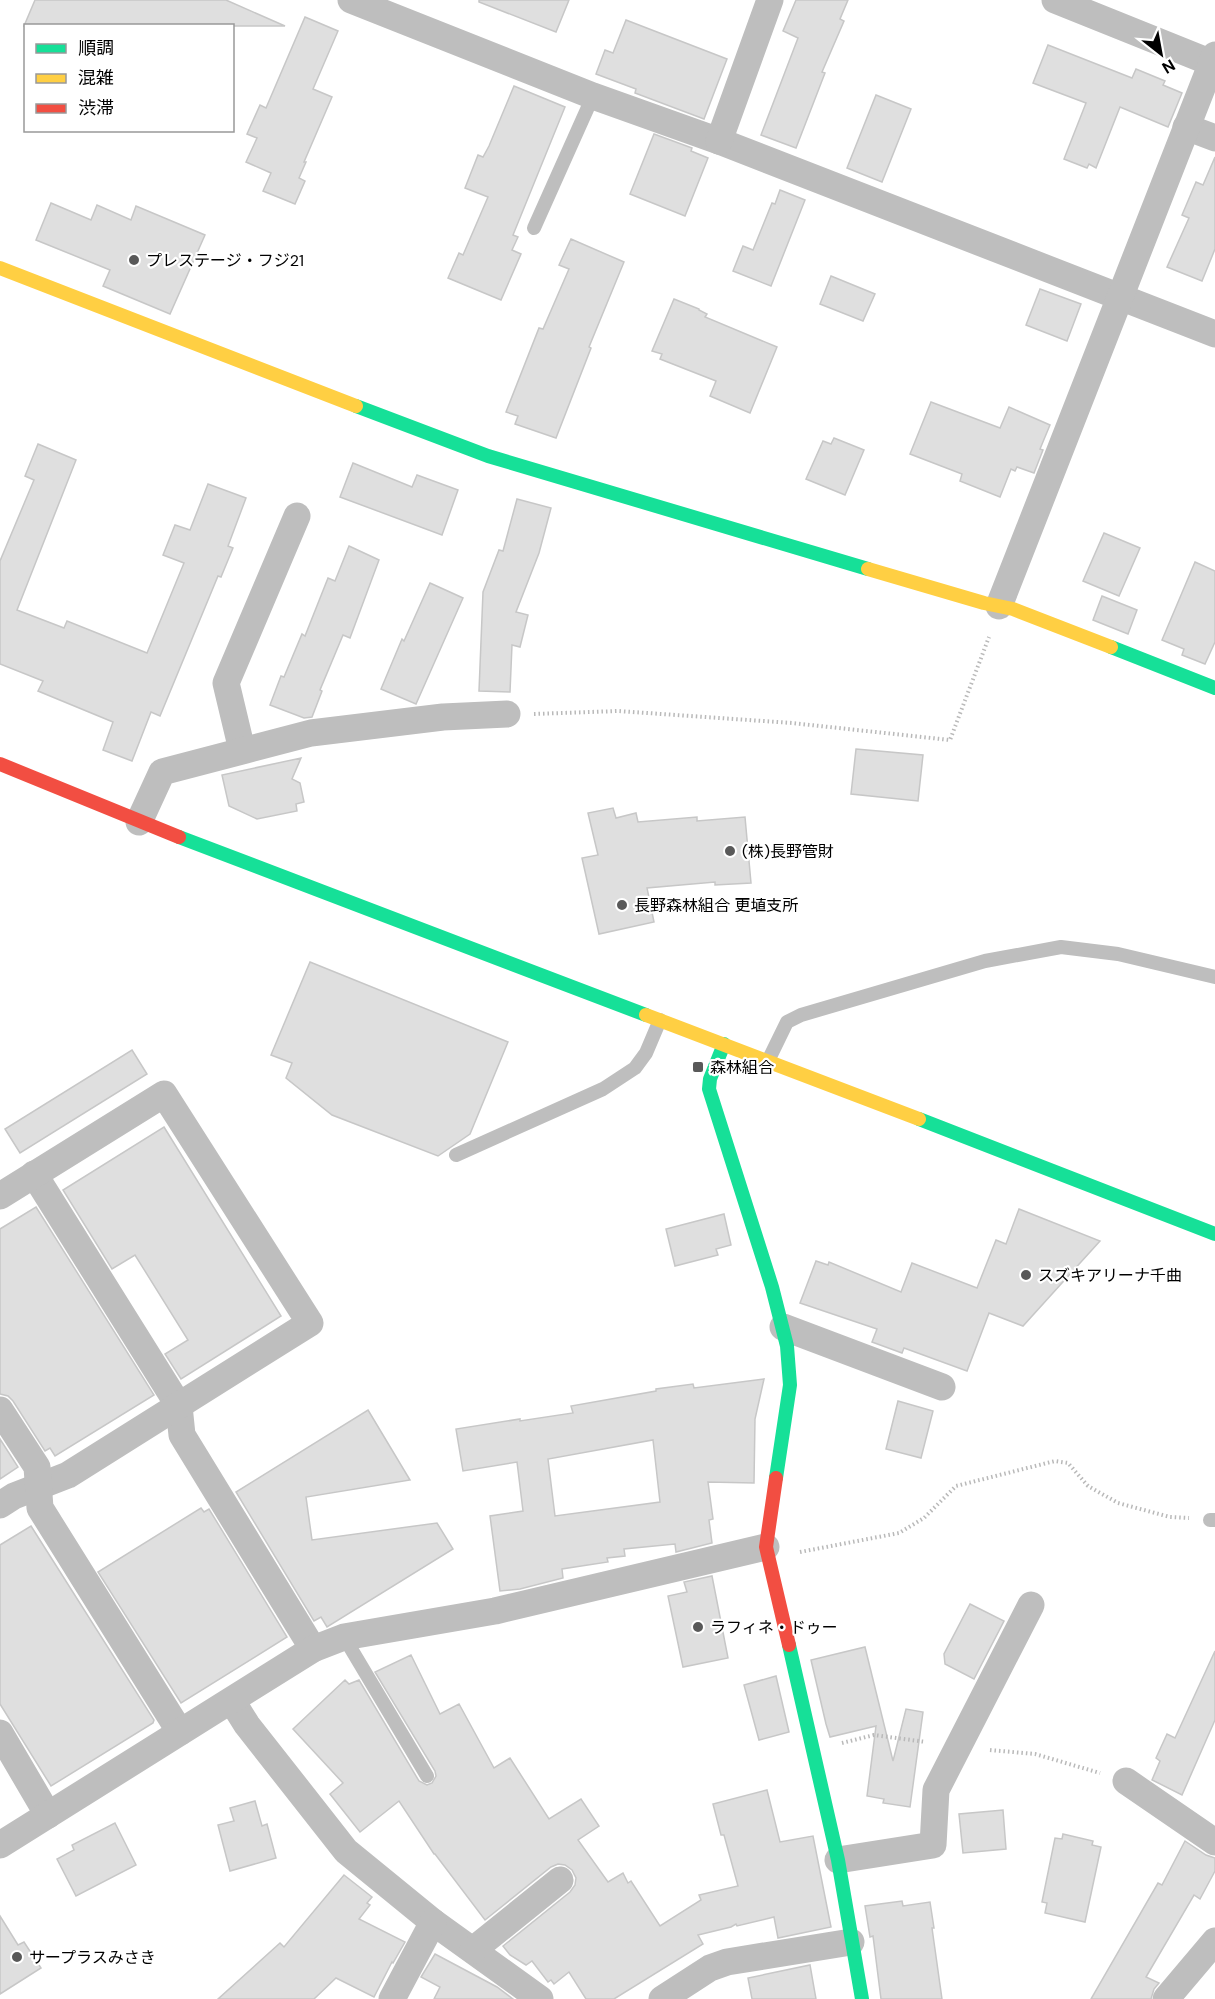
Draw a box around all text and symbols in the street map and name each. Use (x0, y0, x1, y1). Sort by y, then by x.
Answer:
legend (24, 24, 234, 132)
north arrow (1131, 24, 1191, 84)
text: 順調 (78, 36, 114, 60)
text: N (1158, 54, 1179, 78)
text: 混雑 (78, 66, 114, 90)
text: 渋滞 (78, 96, 114, 120)
place label: プレステージ・フジ21 (146, 250, 304, 271)
marker: プレステージ・フジ21 (127, 253, 141, 267)
place label: (株)長野管財 (742, 841, 834, 862)
marker: (株)長野管財 (723, 844, 737, 858)
place label: 長野森林組合 更埴支所 (634, 895, 798, 916)
marker: 長野森林組合 更埴支所 (615, 898, 629, 912)
place label: 森林組合 (710, 1057, 774, 1078)
marker: 森林組合 (691, 1060, 705, 1074)
place label: スズキアリーナ千曲 (1038, 1265, 1182, 1286)
marker: スズキアリーナ千曲 (1019, 1268, 1033, 1282)
place label: ラフィネ・ドゥー (710, 1617, 838, 1638)
marker: ラフィネ・ドゥー (691, 1620, 705, 1634)
place label: サープラスみさき (29, 1947, 156, 1968)
marker: サープラスみさき (10, 1950, 24, 1964)

